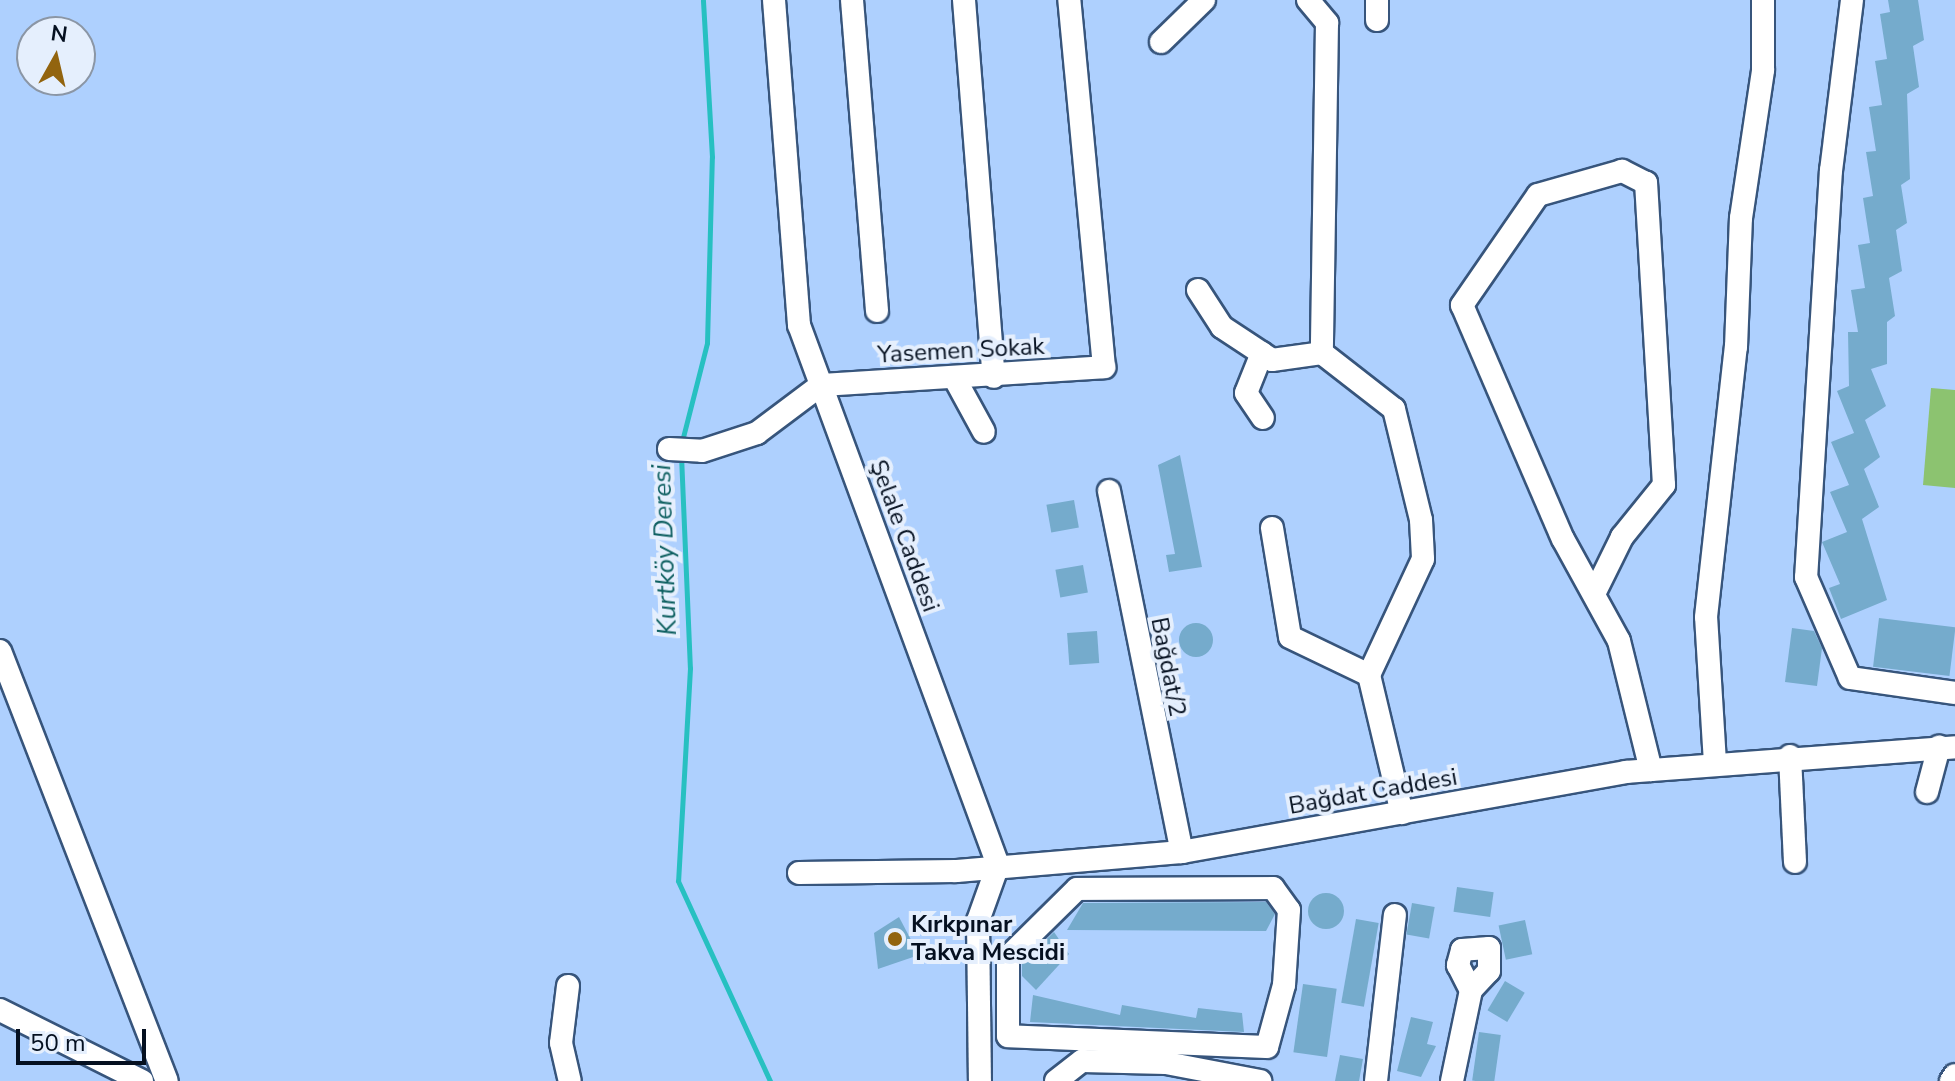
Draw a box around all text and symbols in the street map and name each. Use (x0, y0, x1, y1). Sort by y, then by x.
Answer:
north arrow (16, 16, 96, 96)
text: N (49, 18, 69, 50)
street label: Yasemen Sokak (877, 332, 1045, 370)
street label: Şelale Caddesi (863, 456, 945, 616)
water label: Kurtköy Deresi (646, 464, 684, 636)
street label: Bağdat/2 (1144, 615, 1192, 719)
street label: Bağdat Caddesi (1286, 763, 1460, 821)
place label: Kırkpınar Takva Mescidi (911, 911, 1065, 967)
marker: Kırkpınar Takva Mescidi (886, 930, 904, 948)
scale bar (20, 1013, 150, 1063)
text: 50 m (30, 1027, 86, 1059)

